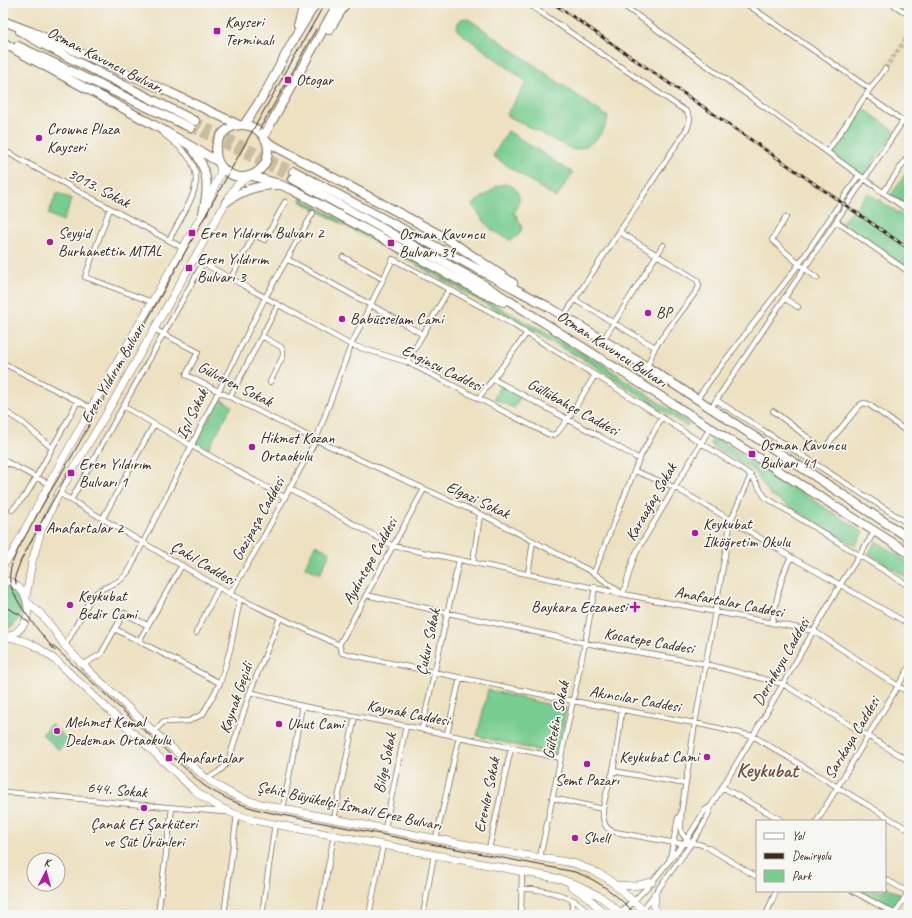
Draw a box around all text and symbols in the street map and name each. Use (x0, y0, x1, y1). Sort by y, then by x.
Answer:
place label: Kayseri Terminalı (225, 12, 275, 50)
street label: Osman Kavuncu Bulvarı (44, 22, 167, 98)
marker: Kayseri Terminalı (212, 26, 222, 36)
place label: Otogar (296, 70, 334, 90)
marker: Otogar (283, 75, 293, 85)
place label: Crowne Plaza Kayseri (47, 119, 120, 157)
marker: Crowne Plaza Kayseri (34, 133, 44, 143)
street label: 3013. Sokak (65, 163, 134, 213)
place label: Seyyid Burhanettin MTAL (58, 223, 162, 261)
place label: Eren Yıldırım Bulvarı 2 (200, 223, 325, 243)
place label: Osman Kavuncu Bulvarı 39 (399, 224, 486, 262)
marker: Eren Yıldırım Bulvarı 2 (187, 228, 197, 238)
marker: Seyyid Burhanettin MTAL (45, 237, 55, 247)
marker: Osman Kavuncu Bulvarı 39 (386, 238, 396, 248)
place label: Eren Yıldırım Bulvarı 3 (197, 249, 270, 287)
marker: Eren Yıldırım Bulvarı 3 (184, 263, 194, 273)
place label: BP (656, 303, 674, 323)
street label: Osman Kavuncu Bulvarı (553, 306, 672, 393)
marker: BP (643, 308, 653, 318)
place label: Babüsselam Cami (350, 309, 445, 329)
marker: Babüsselam Cami (337, 314, 347, 324)
street label: Eren Yıldırım Bulvarı (76, 318, 150, 427)
street label: Enginsu Caddesi (398, 340, 487, 397)
street label: Gülveren Sokak (194, 357, 277, 412)
street label: Güllübahçe Caddesi (524, 374, 624, 441)
street label: Işıl Sokak (171, 385, 213, 442)
place label: Hikmet Kozan Ortaokulu (260, 428, 335, 466)
place label: Osman Kavuncu Bulvarı 41 (760, 435, 847, 473)
marker: Hikmet Kozan Ortaokulu (247, 442, 257, 452)
marker: Osman Kavuncu Bulvarı 41 (747, 449, 757, 459)
place label: Eren Yıldırım Bulvarı 1 (79, 454, 152, 492)
street label: Karaağaç Sokak (621, 458, 682, 545)
marker: Eren Yıldırım Bulvarı 1 (66, 468, 76, 478)
street label: Gazipaşa Caddesi (227, 472, 290, 564)
street label: Elgazi Sokak (443, 477, 514, 524)
street label: Aydıntepe Caddesi (338, 513, 403, 608)
place label: Keykubat İlköğretim Okulu (703, 514, 791, 552)
place label: Anafartalar 2 (46, 518, 125, 538)
marker: Anafartalar 2 (33, 523, 43, 533)
marker: Keykubat İlköğretim Okulu (690, 528, 700, 538)
street label: Çakıl Caddesi (167, 536, 240, 591)
street label: Anafartalar Caddesi (673, 582, 787, 623)
place label: Keykubat Bedir Cami (78, 586, 139, 624)
place label: Baykara Eczanesi (531, 597, 629, 617)
marker: Keykubat Bedir Cami (65, 600, 75, 610)
marker: Baykara Eczanesi (630, 602, 640, 612)
street label: Çukur Sokak (411, 606, 445, 677)
street label: Derinkuyu Caddesi (748, 613, 815, 709)
street label: Kocatepe Caddesi (603, 623, 697, 659)
street label: Kaynak Geçidi (215, 658, 258, 736)
street label: Gültekin Sokak (538, 678, 574, 761)
street label: Akıncılar Caddesi (588, 681, 684, 717)
street label: Sarıkaya Caddesi (820, 692, 885, 783)
street label: Kaynak Caddesi (365, 695, 453, 731)
place label: Mehmet Kemal Dedeman Ortaokulu (65, 712, 172, 750)
place label: Uhut Cami (287, 714, 346, 734)
marker: Uhut Cami (274, 719, 284, 729)
marker: Mehmet Kemal Dedeman Ortaokulu (52, 726, 62, 736)
street label: Bilge Sokak (369, 730, 401, 795)
place label: Keykubat Cami (619, 747, 701, 767)
place label: Anafartalar (177, 748, 244, 768)
marker: Keykubat Cami (702, 752, 712, 762)
marker: Anafartalar (164, 753, 174, 763)
street label: Erenler Sokak (469, 754, 505, 834)
district label: Keykubat (736, 758, 800, 783)
marker: Semt Pazarı (582, 759, 592, 769)
place label: Semt Pazarı (555, 770, 620, 790)
street label: 644. Sokak (86, 777, 149, 803)
street label: Şehit Büyükelçi İsmail Erez Bulvarı (255, 777, 444, 836)
marker: Çanak Et Şarküteri ve Süt Ürünleri (139, 803, 149, 813)
place label: Çanak Et Şarküteri ve Süt Ürünleri (90, 814, 200, 852)
legend (756, 820, 886, 892)
place label: Shell (583, 828, 612, 848)
text: Yol (792, 828, 806, 844)
marker: Shell (570, 833, 580, 843)
text: Demiryolu (792, 848, 833, 864)
north arrow (26, 852, 66, 892)
text: K (44, 855, 53, 870)
text: Park (792, 868, 813, 884)

